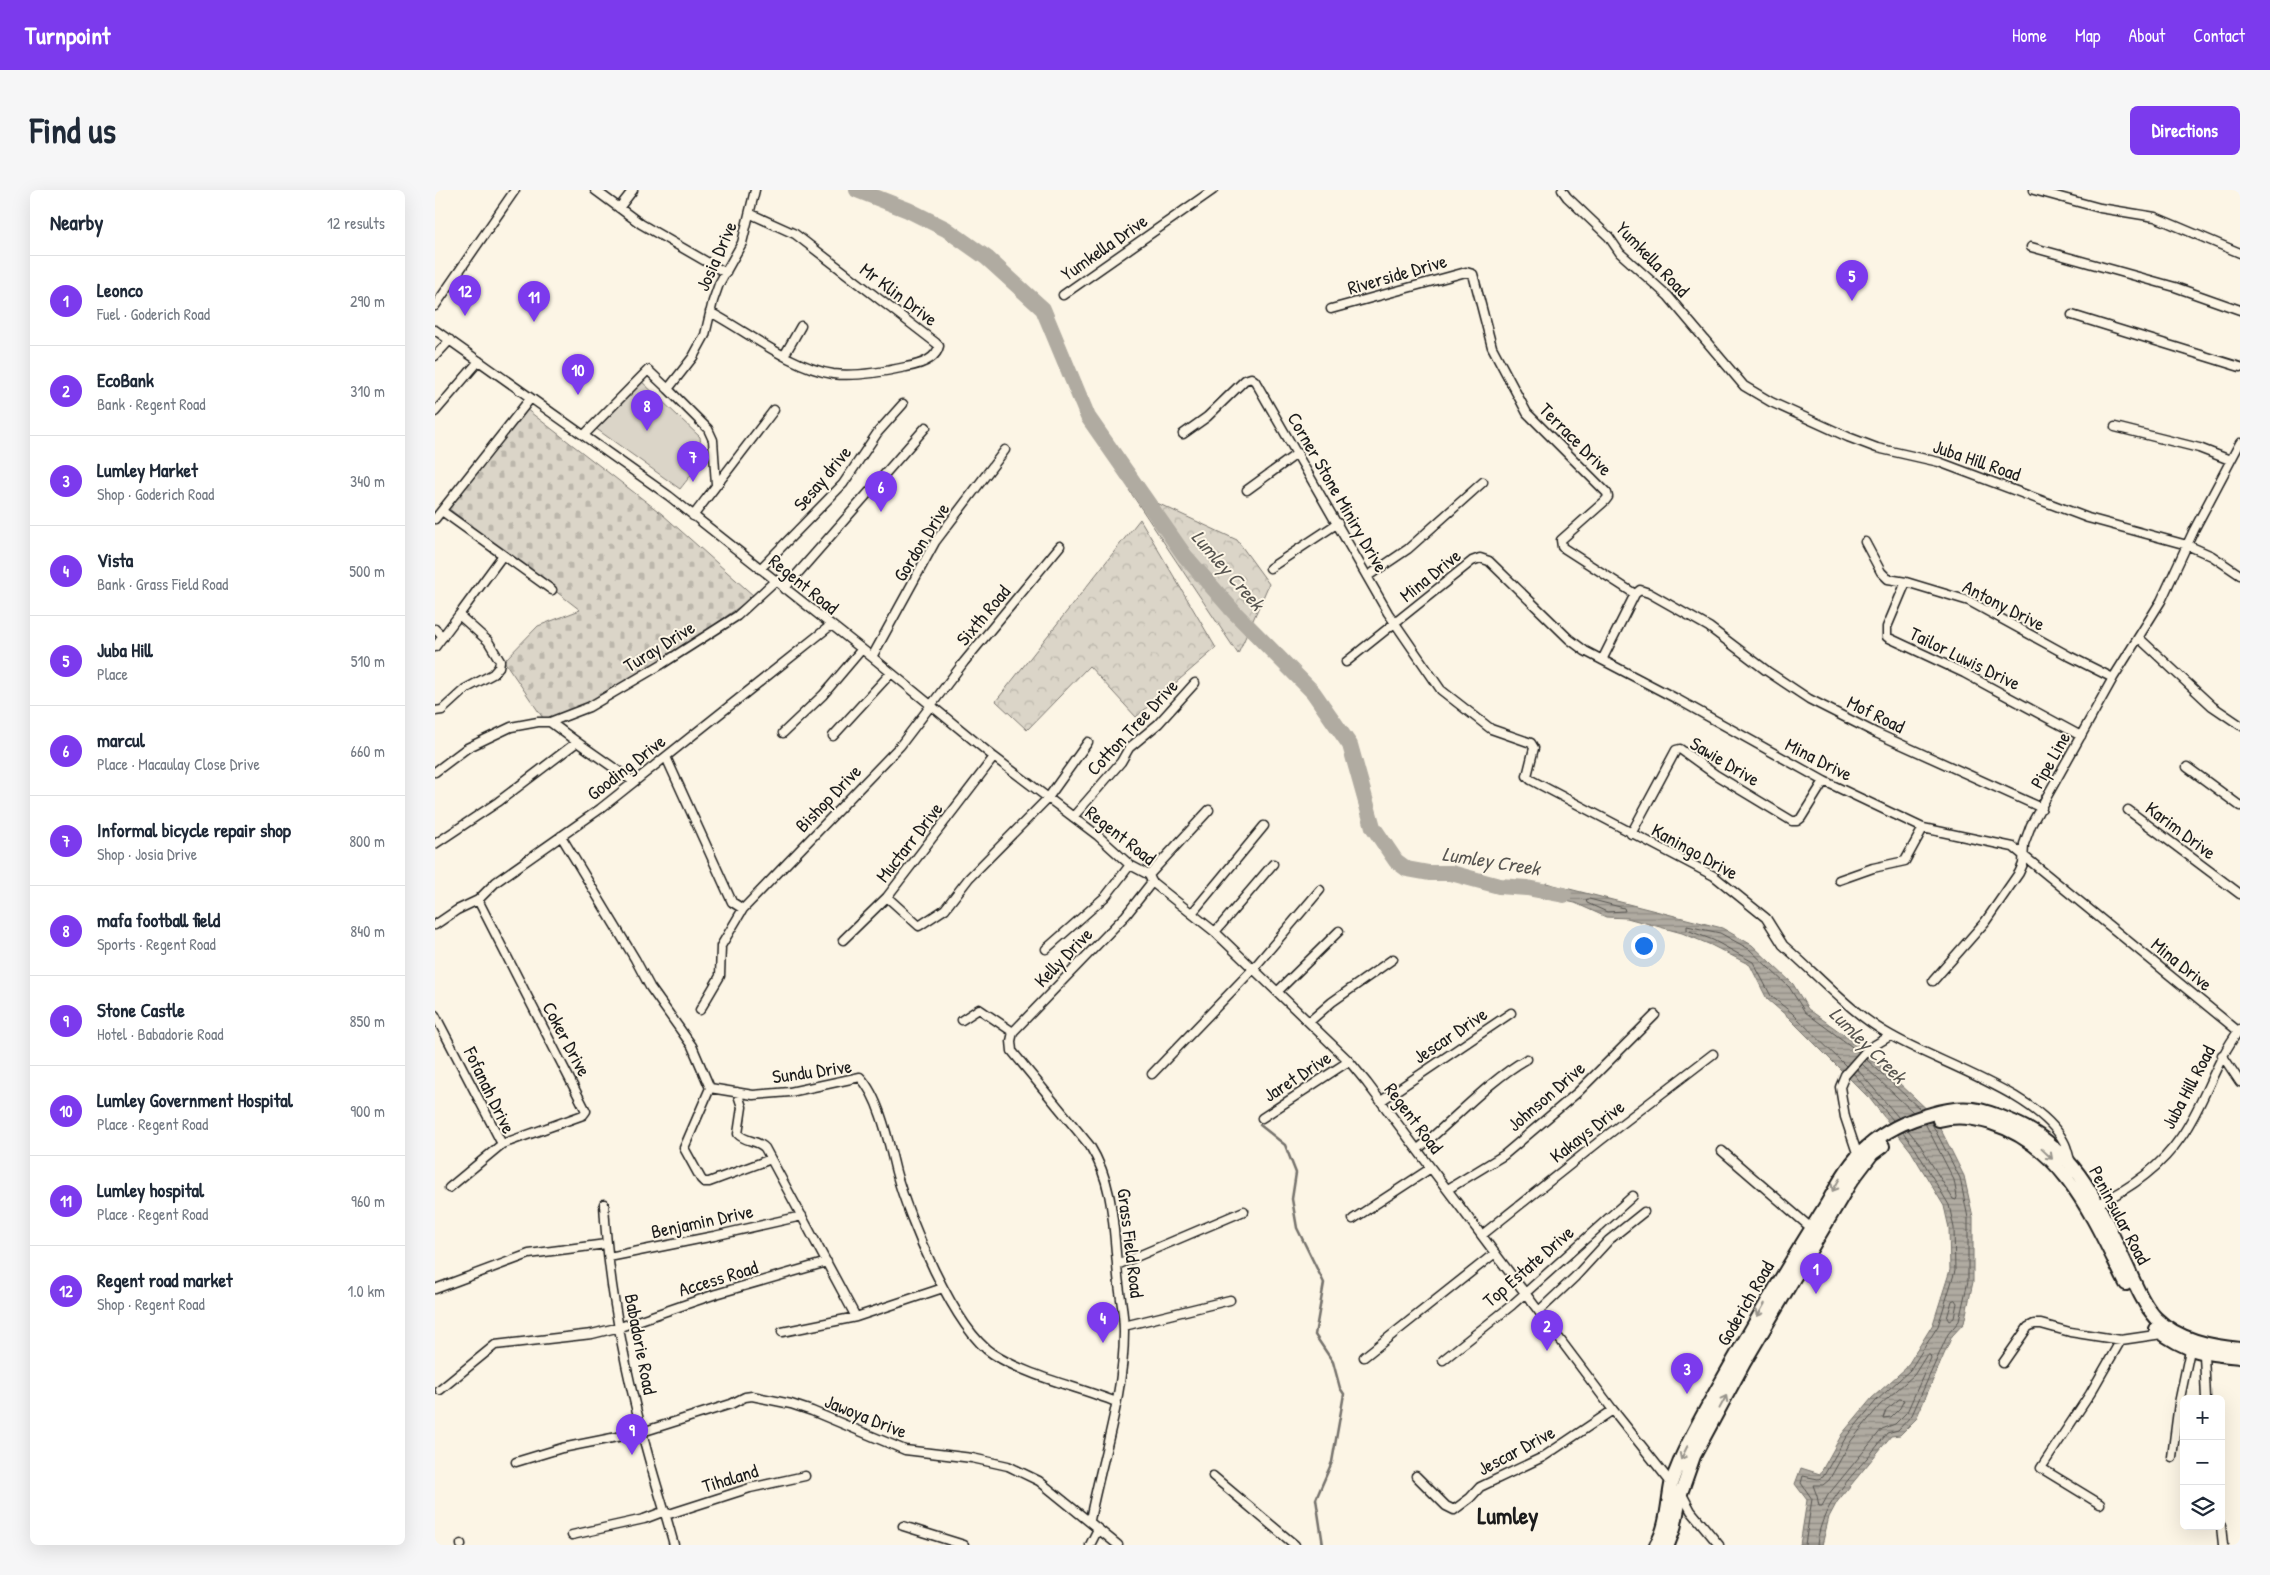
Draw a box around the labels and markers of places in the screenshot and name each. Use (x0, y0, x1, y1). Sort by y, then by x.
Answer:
pin: 5 (1836, 260, 1868, 301)
pin: 12 (449, 275, 481, 316)
pin: 11 (518, 281, 550, 322)
pin: 10 (562, 354, 594, 395)
pin: 8 (631, 390, 663, 431)
pin: 7 (677, 441, 709, 482)
pin: 6 (865, 471, 897, 512)
pin: 1 (1800, 1253, 1832, 1294)
pin: 4 (1087, 1302, 1119, 1343)
pin: 2 (1531, 1310, 1563, 1351)
pin: 3 (1671, 1353, 1703, 1394)
pin: 9 (616, 1414, 648, 1455)

